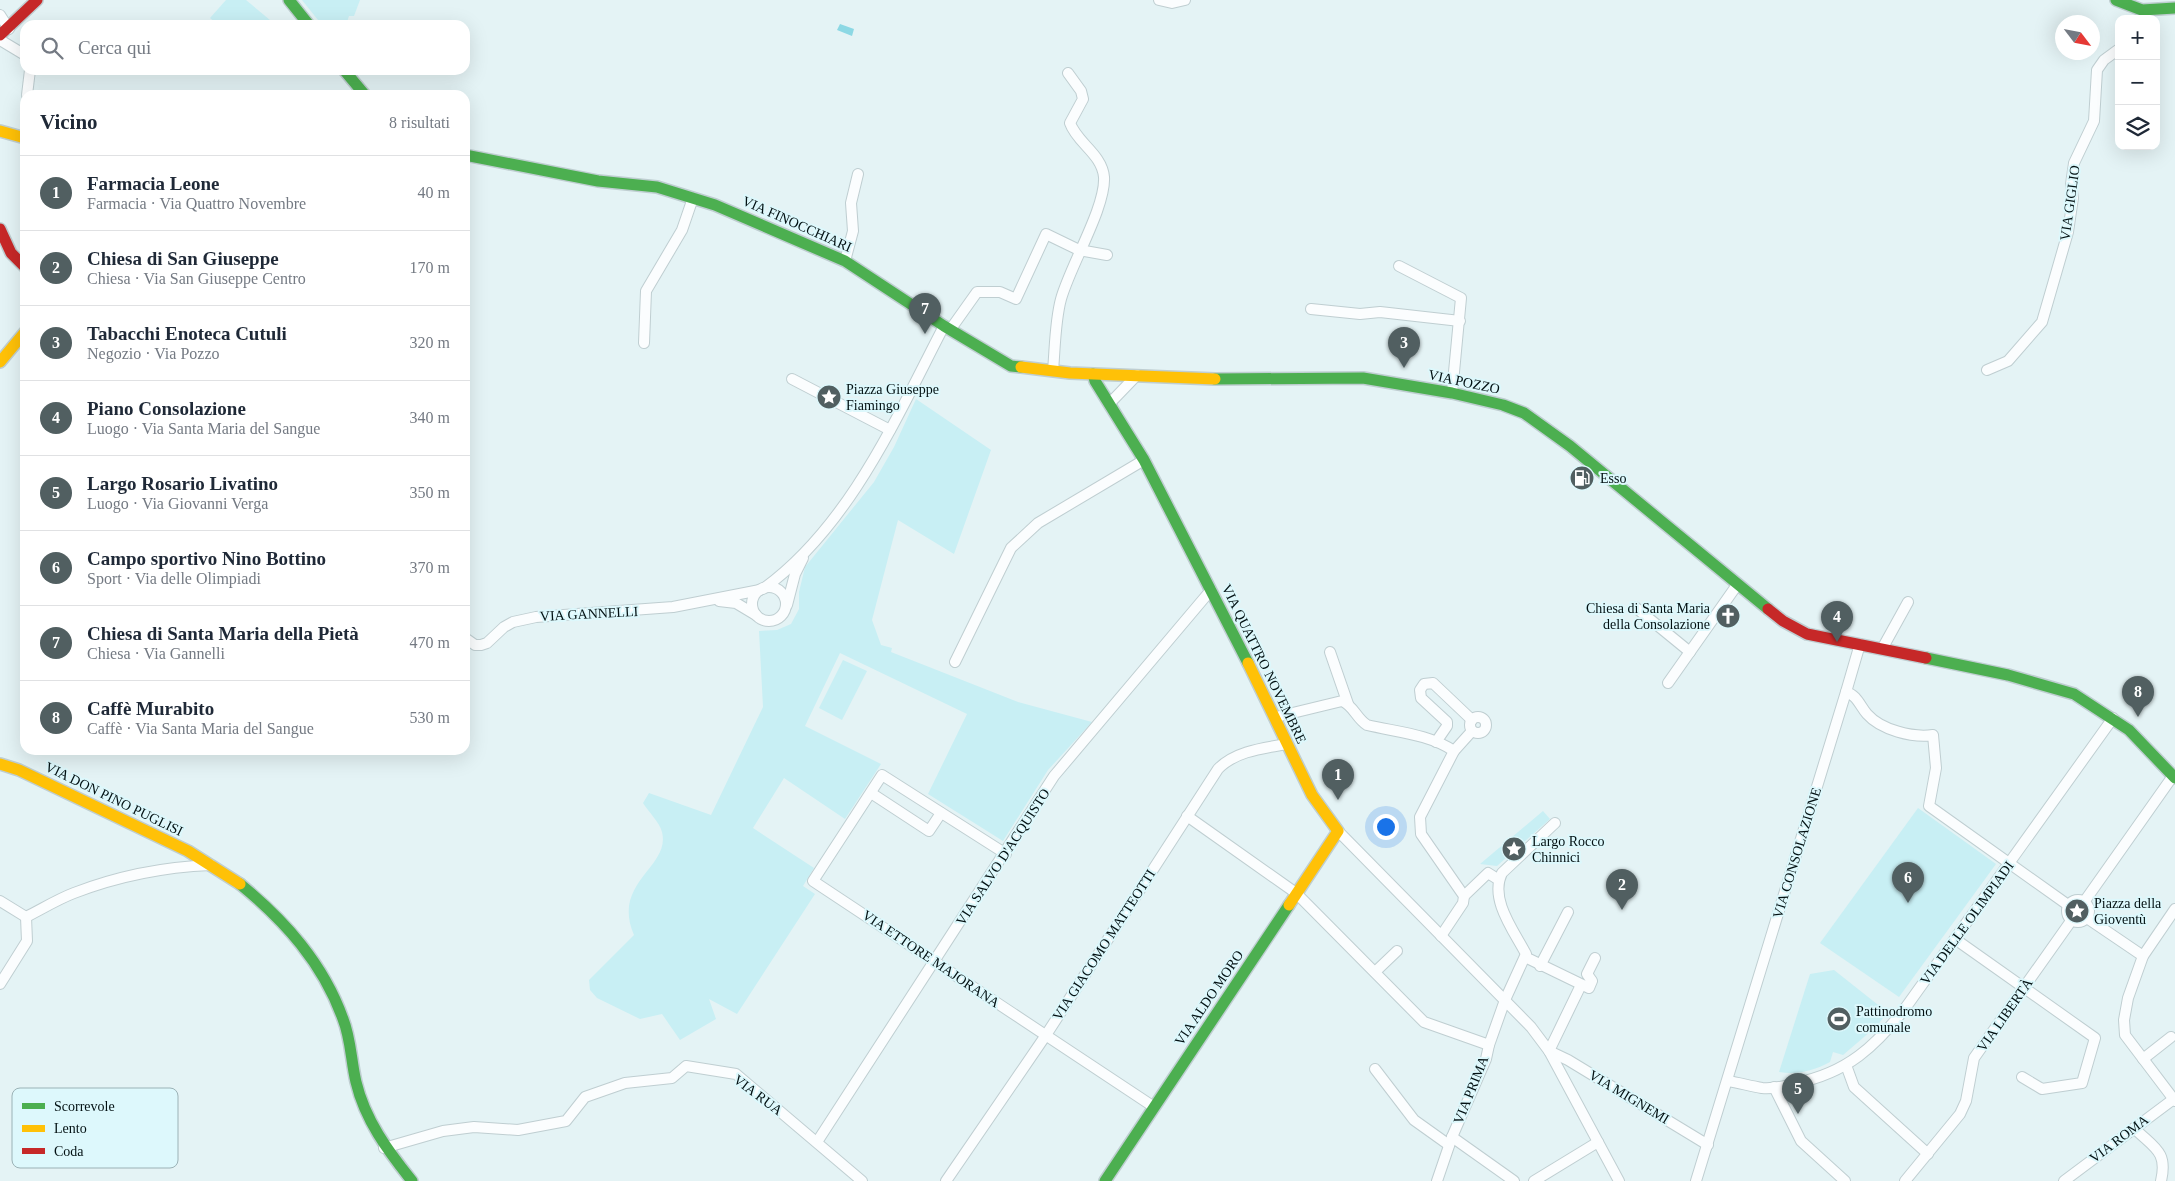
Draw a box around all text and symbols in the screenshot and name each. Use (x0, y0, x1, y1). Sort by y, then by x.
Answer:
north arrow (2055, 15, 2100, 60)
map controls (2115, 15, 2160, 150)
button: + (2115, 15, 2160, 60)
search box (20, 20, 470, 75)
icon: search (38, 34, 66, 62)
text: Cerca qui (78, 37, 151, 58)
button: − (2115, 60, 2160, 105)
button: layers (2115, 105, 2160, 150)
text: Vicino (40, 110, 98, 134)
text: 8 risultati (389, 114, 450, 131)
street label: VIA GIGLIO (2057, 164, 2083, 242)
text: Farmacia Leone (87, 173, 219, 194)
text: 1 (52, 184, 60, 201)
text: 40 m (418, 184, 450, 201)
street label: VIA FINOCCHIARI (740, 193, 854, 255)
text: Farmacia · Via Quattro Novembre (87, 195, 306, 212)
text: Chiesa di San Giuseppe (87, 248, 279, 269)
text: 2 (52, 259, 60, 276)
text: 170 m (410, 259, 450, 276)
text: Chiesa · Via San Giuseppe Centro (87, 270, 306, 287)
pin: 7 (909, 293, 941, 334)
text: Tabacchi Enoteca Cutuli (87, 323, 287, 344)
pin: 3 (1388, 327, 1420, 368)
text: 3 (52, 334, 60, 351)
text: 320 m (410, 334, 450, 351)
text: Negozio · Via Pozzo (87, 345, 219, 362)
street label: VIA POZZO (1427, 367, 1501, 397)
place label: Piazza Giuseppe Fiamingo (846, 382, 939, 413)
place icon: Piazza Giuseppe Fiamingo (816, 384, 842, 410)
text: Piano Consolazione (87, 398, 246, 419)
text: 4 (52, 409, 60, 426)
text: 340 m (410, 409, 450, 426)
text: Luogo · Via Santa Maria del Sangue (87, 420, 320, 437)
fuel station icon: Esso (1569, 465, 1595, 491)
place label: Esso (1600, 471, 1626, 486)
text: Largo Rosario Livatino (87, 473, 278, 494)
text: 5 (52, 484, 60, 501)
text: 350 m (410, 484, 450, 501)
text: Luogo · Via Giovanni Verga (87, 495, 268, 512)
text: Campo sportivo Nino Bottino (87, 548, 326, 569)
text: 6 (52, 559, 60, 576)
text: 370 m (410, 559, 450, 576)
text: Sport · Via delle Olimpiadi (87, 570, 261, 587)
street label: VIA QUATTRO NOVEMBRE (1219, 582, 1309, 746)
place label: Chiesa di Santa Maria della Consolazione (1586, 601, 1711, 632)
pin: 4 (1821, 601, 1853, 642)
church icon: Chiesa di Santa Maria della Consolazione (1715, 603, 1741, 629)
street label: VIA GANNELLI (539, 604, 639, 624)
text: Chiesa di Santa Maria della Pietà (87, 623, 359, 644)
text: 7 (52, 634, 60, 651)
text: 470 m (410, 634, 450, 651)
text: Chiesa · Via Gannelli (87, 645, 225, 662)
pin: 8 (2122, 676, 2154, 717)
text: Caffè Murabito (87, 698, 214, 719)
text: 8 (52, 709, 60, 726)
text: 530 m (410, 709, 450, 726)
text: Caffè · Via Santa Maria del Sangue (87, 720, 314, 737)
street label: VIA DON PINO PUGLISI (43, 759, 186, 839)
pin: 1 (1322, 759, 1354, 800)
street label: VIA SALVO D'ACQUISTO (953, 786, 1053, 928)
street label: VIA CONSOLAZIONE (1770, 786, 1824, 920)
your location (1373, 814, 1399, 840)
place label: Largo Rocco Chinnici (1532, 834, 1604, 865)
place icon: Largo Rocco Chinnici (1501, 836, 1527, 862)
street label: VIA DELLE OLIMPIADI (1917, 858, 2017, 987)
pin: 6 (1892, 862, 1924, 903)
street label: VIA GIACOMO MATTEOTTI (1050, 867, 1159, 1023)
pin: 2 (1606, 869, 1638, 910)
place label: Piazza della Gioventù (2094, 896, 2162, 927)
place icon: Piazza della Gioventù (2064, 898, 2090, 924)
street label: VIA ETTORE MAJORANA (860, 907, 1003, 1011)
street label: VIA ALDO MORO (1172, 948, 1246, 1048)
street label: VIA LIBERTÀ (1973, 974, 2036, 1054)
place label: Pattinodromo comunale (1856, 1004, 1932, 1035)
sports icon: Pattinodromo comunale (1826, 1006, 1852, 1032)
street label: VIA PRIMA (1451, 1053, 1492, 1126)
street label: VIA MIGNEMI (1586, 1067, 1672, 1127)
street label: VIA RUA (731, 1072, 786, 1119)
pin: 5 (1782, 1073, 1814, 1114)
legend (12, 1088, 178, 1168)
text: Scorrevole (54, 1099, 115, 1114)
street label: VIA ROMA (2087, 1112, 2152, 1166)
text: Lento (54, 1121, 87, 1136)
text: Coda (54, 1144, 84, 1159)

